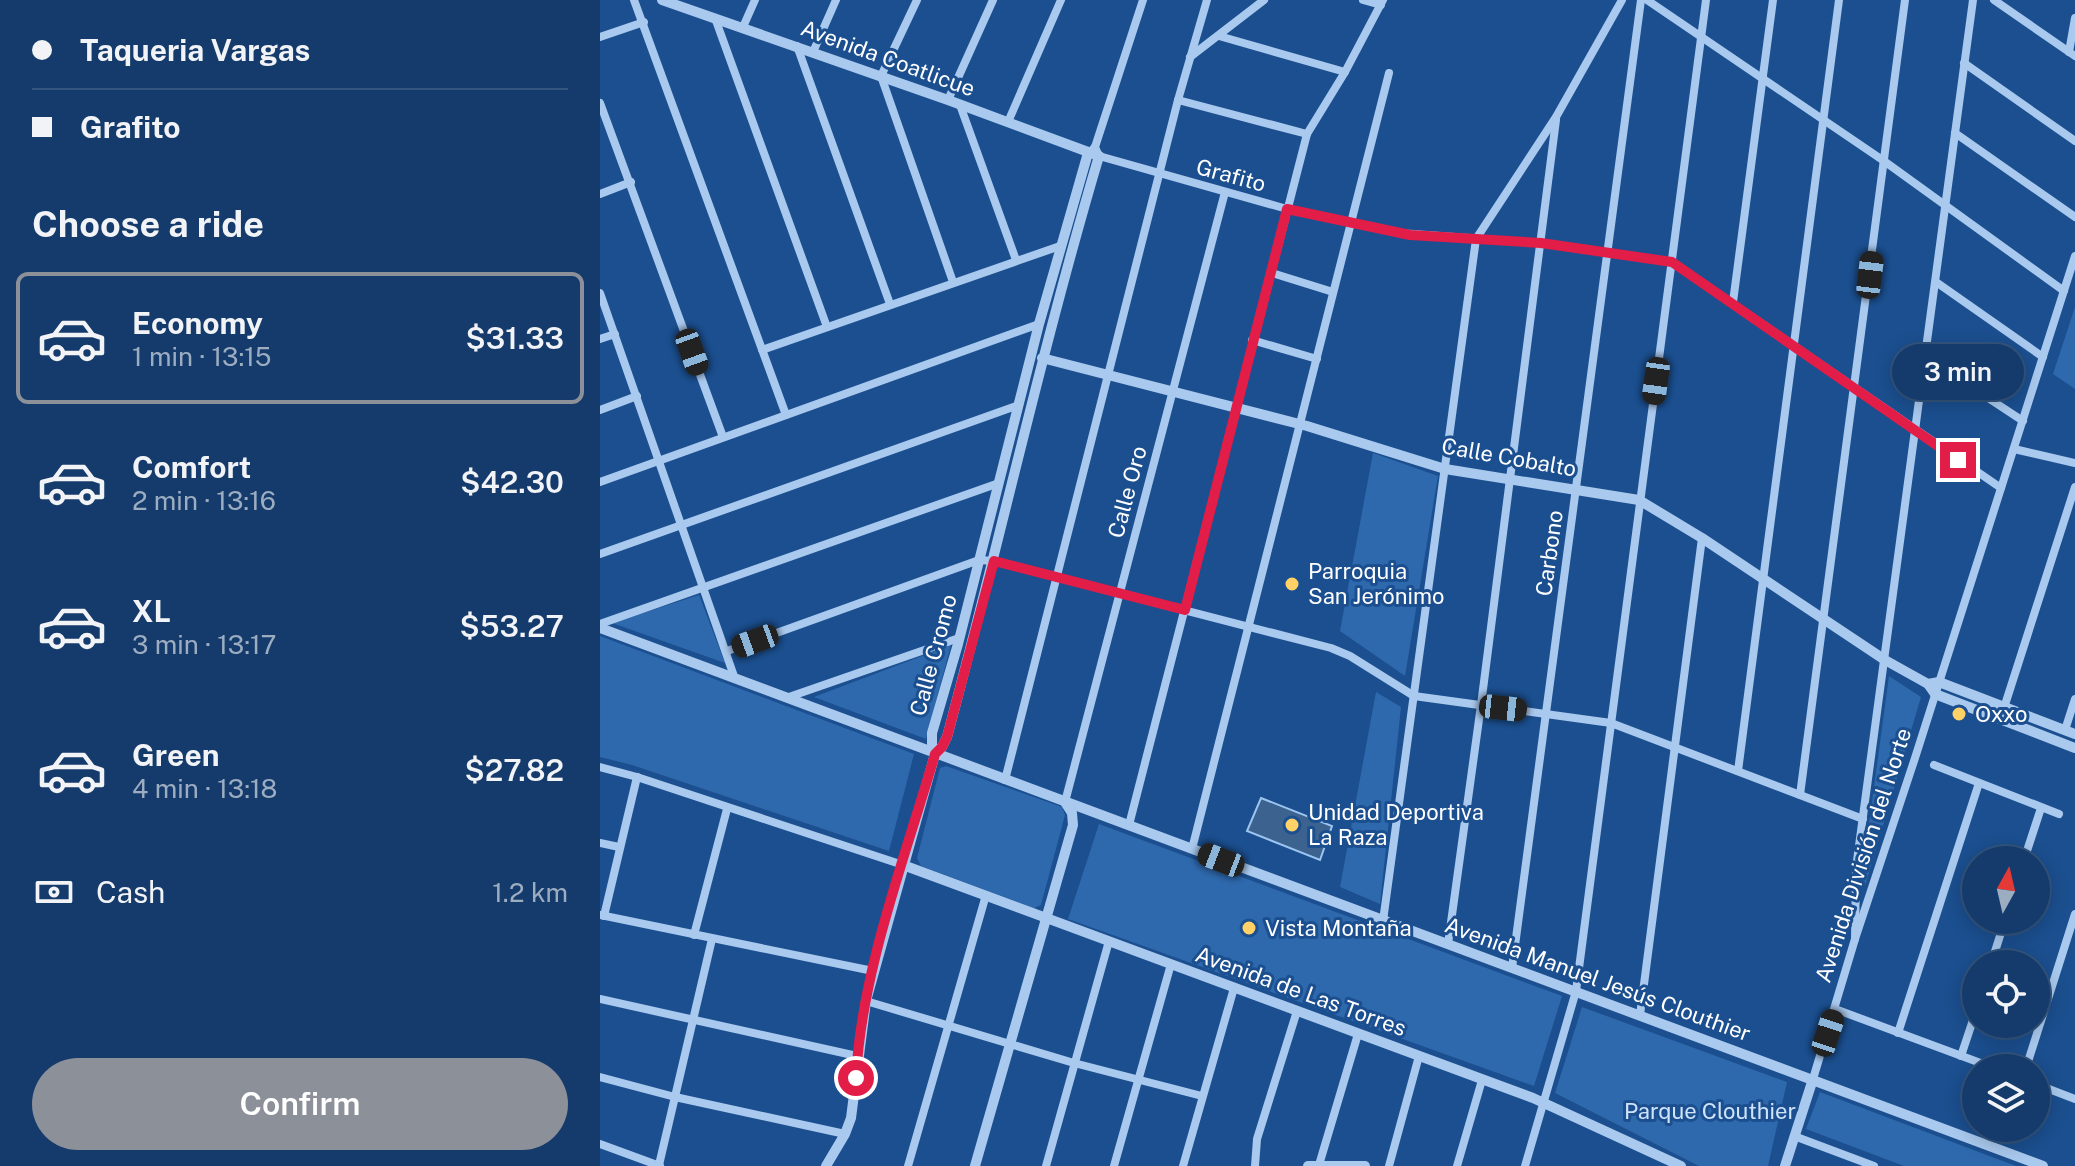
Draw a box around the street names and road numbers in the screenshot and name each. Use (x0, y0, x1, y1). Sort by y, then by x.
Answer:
street label: Avenida Coatlicue (797, 14, 979, 102)
street label: Grafito (1193, 153, 1269, 197)
street label: Calle Cobalto (1440, 432, 1578, 482)
street label: Calle Oro (1102, 443, 1152, 541)
street label: Carbono (1530, 508, 1568, 598)
street label: Calle Cromo (904, 591, 962, 719)
street label: Avenida División del Norte (1810, 725, 1916, 985)
street label: Avenida Manuel Jesús Clouthier (1442, 911, 1754, 1047)
street label: Avenida de Las Torres (1192, 941, 1410, 1041)

